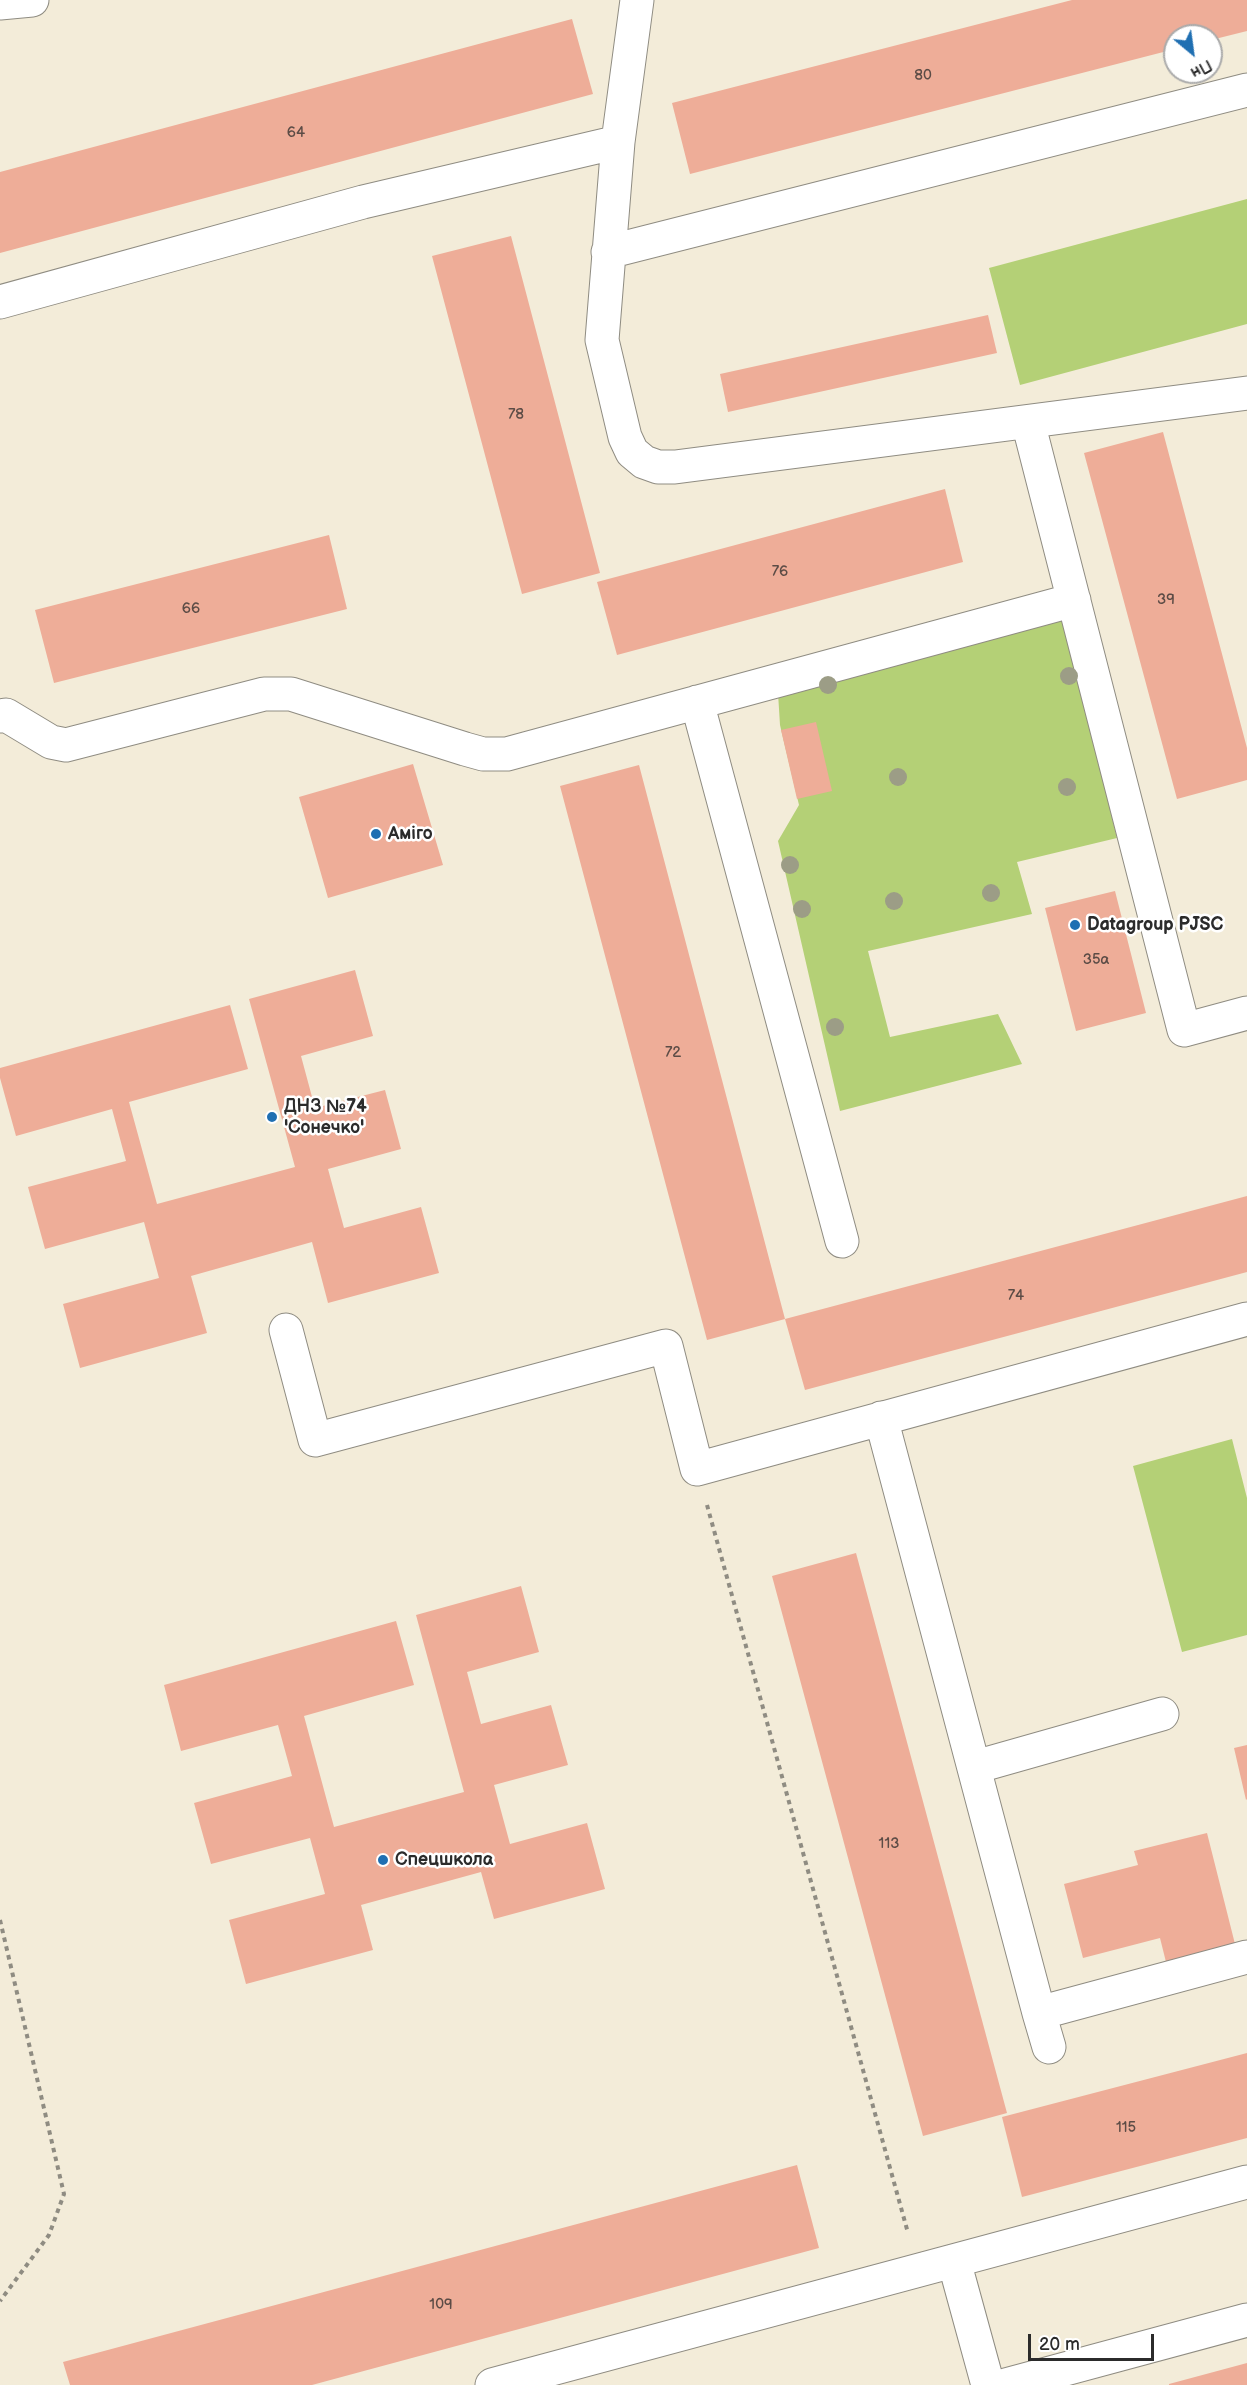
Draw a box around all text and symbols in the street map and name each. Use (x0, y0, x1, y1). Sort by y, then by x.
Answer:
north arrow (1163, 24, 1223, 84)
text: Пн (1187, 55, 1215, 82)
house number: 80 (914, 67, 932, 85)
house number: 64 (287, 124, 305, 142)
house number: 78 (508, 406, 524, 424)
house number: 76 (772, 563, 788, 581)
house number: 39 (1157, 591, 1175, 609)
house number: 66 (182, 600, 200, 618)
place label: Аміго (388, 823, 433, 845)
marker: Аміго (369, 827, 383, 841)
place label: Datagroup PJSC (1087, 914, 1223, 936)
marker: Datagroup PJSC (1068, 918, 1082, 932)
house number: 35а (1083, 951, 1109, 969)
house number: 72 (665, 1044, 681, 1062)
place label: ДНЗ №74 'Сонечко' (284, 1096, 367, 1138)
marker: ДНЗ №74 'Сонечко' (265, 1110, 279, 1124)
house number: 74 (1008, 1287, 1024, 1305)
house number: 113 (879, 1835, 899, 1853)
place label: Спецшкола (395, 1849, 493, 1871)
marker: Спецшкола (376, 1853, 390, 1867)
house number: 115 (1116, 2119, 1136, 2137)
house number: 109 (429, 2296, 453, 2314)
scale bar (1031, 2322, 1157, 2360)
text: 20 m (1039, 2334, 1080, 2355)

